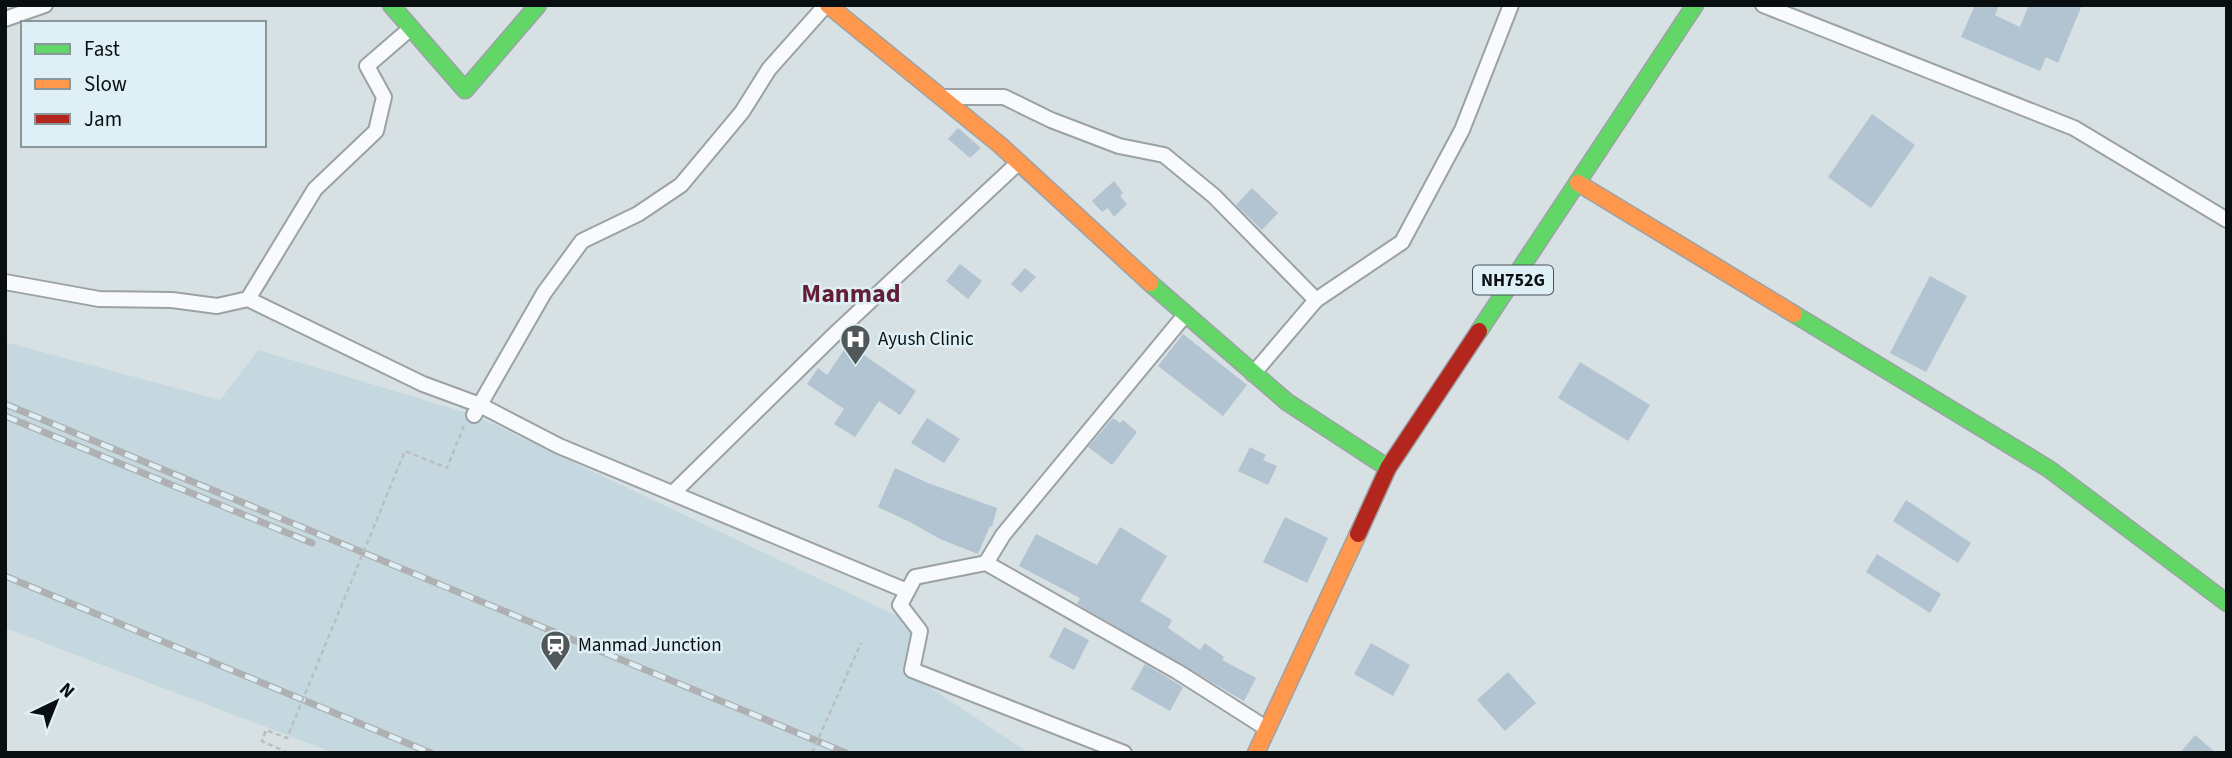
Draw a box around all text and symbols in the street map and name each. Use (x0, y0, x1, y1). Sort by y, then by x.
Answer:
legend (21, 21, 266, 147)
text: Fast (84, 34, 120, 64)
text: Slow (84, 69, 127, 99)
text: Jam (84, 104, 122, 134)
road number: NH752G (1473, 266, 1553, 294)
district label: Manmad (801, 275, 901, 312)
hospital icon: Ayush Clinic (838, 322, 872, 366)
place label: Ayush Clinic (878, 326, 974, 353)
station icon: Manmad Junction (538, 628, 572, 672)
place label: Manmad Junction (578, 632, 722, 659)
north arrow (21, 667, 91, 737)
text: N (53, 676, 80, 705)

